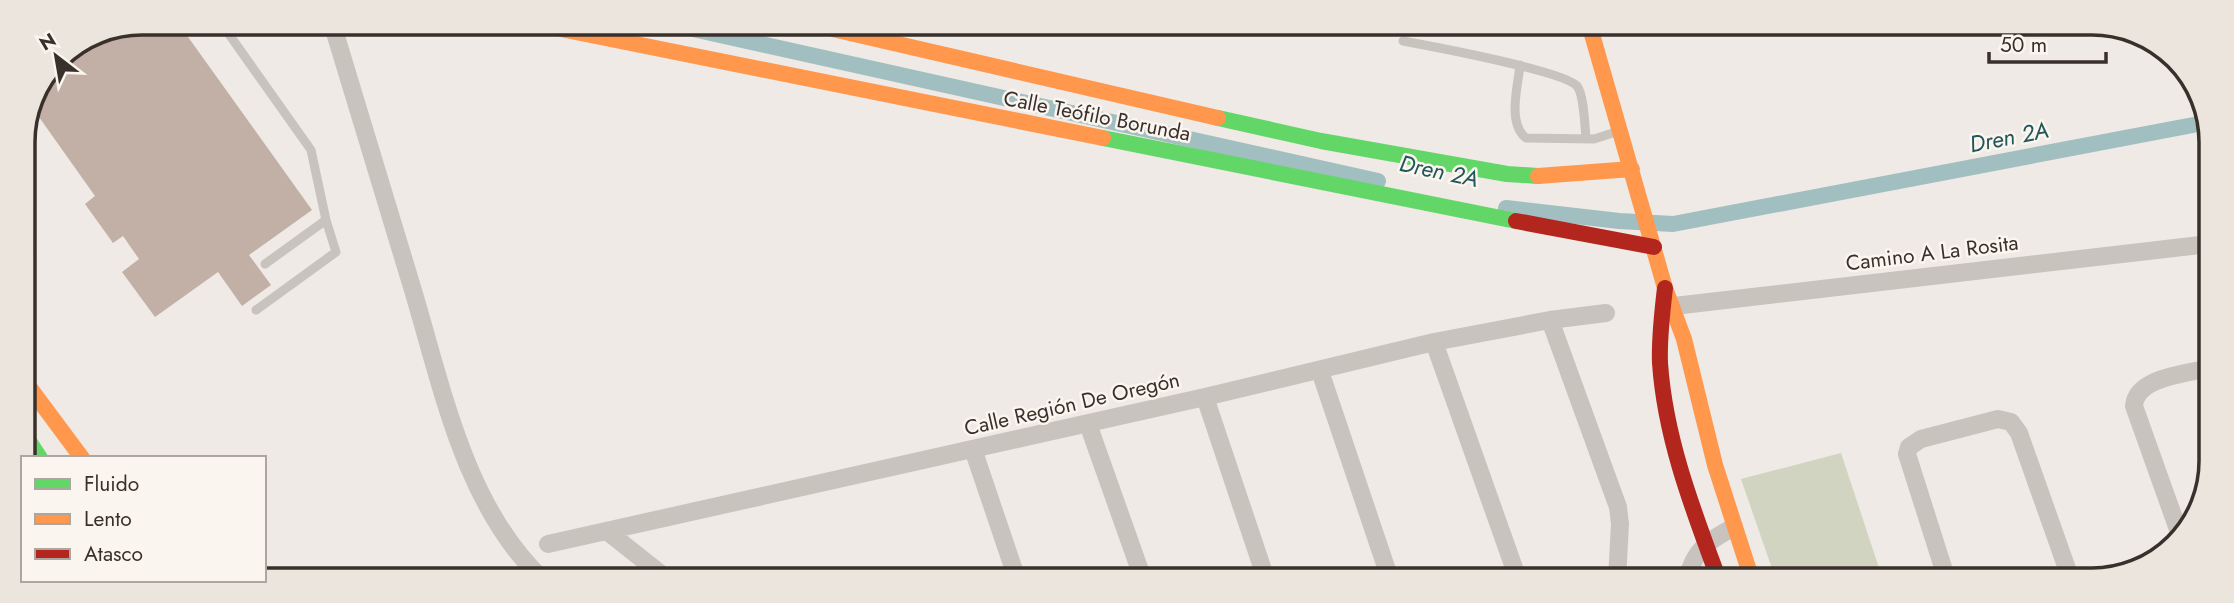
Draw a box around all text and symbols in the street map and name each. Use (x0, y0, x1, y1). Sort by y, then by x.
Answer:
north arrow (21, 21, 91, 91)
scale bar (1989, 21, 2106, 65)
text: N (34, 26, 61, 57)
text: 50 m (2000, 30, 2047, 60)
street label: Calle Teófilo Borunda (1001, 83, 1193, 149)
water label: Dren 2A (1966, 113, 2052, 161)
water label: Dren 2A (1396, 146, 1482, 196)
street label: Camino A La Rosita (1844, 228, 2020, 278)
street label: Calle Región De Oregón (961, 365, 1183, 443)
legend (21, 456, 266, 582)
text: Fluido (84, 469, 139, 499)
text: Lento (84, 504, 132, 534)
text: Atasco (84, 539, 143, 569)

